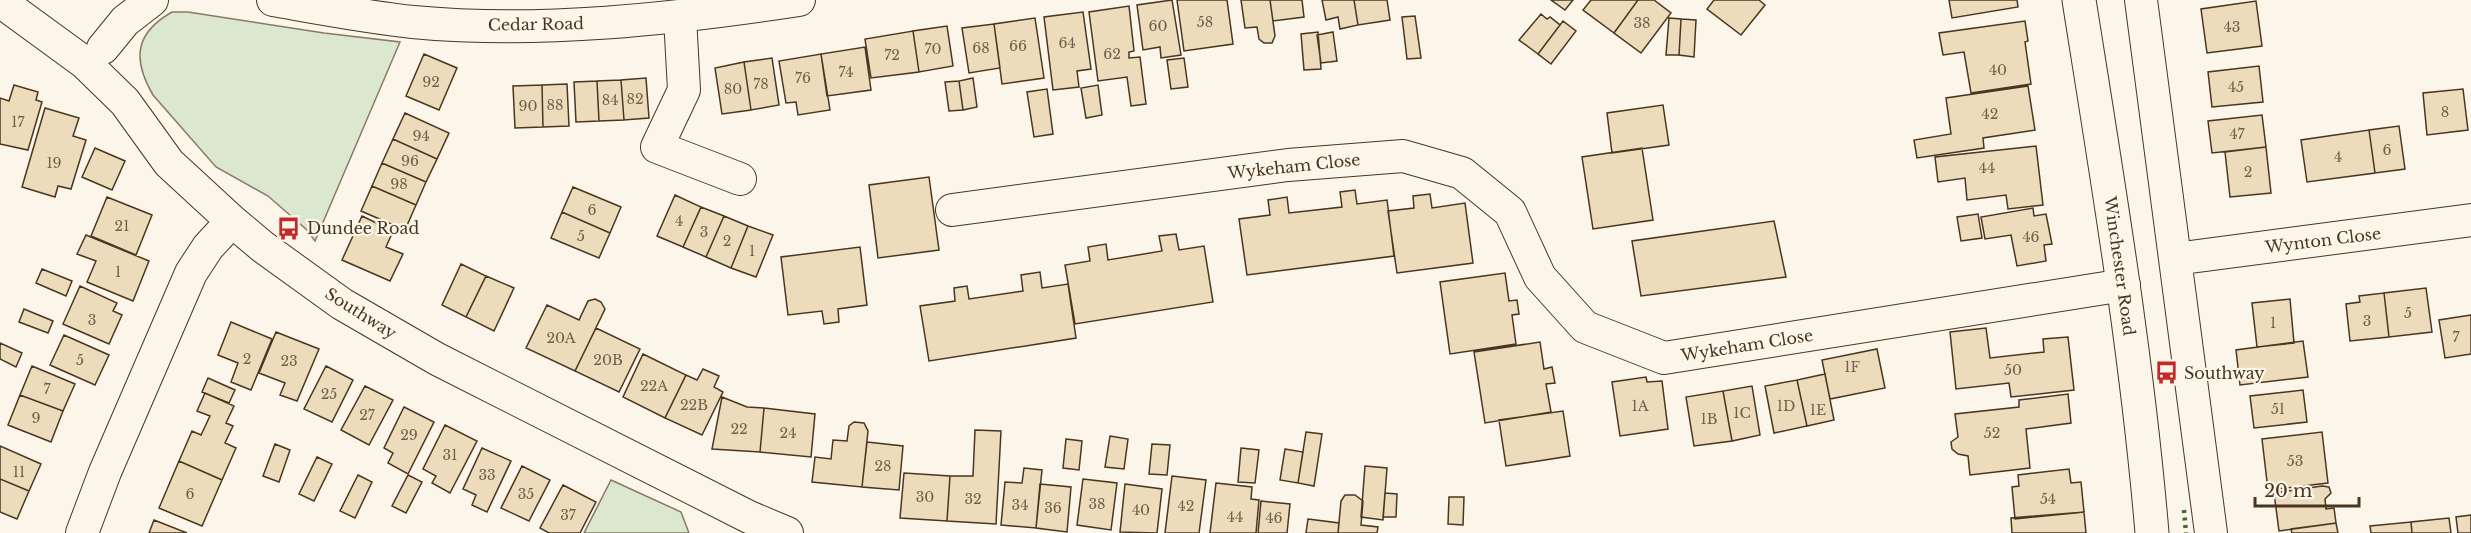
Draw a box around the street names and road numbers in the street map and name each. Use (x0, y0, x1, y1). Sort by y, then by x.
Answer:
street label: Cedar Road (488, 13, 584, 35)
street label: Wykeham Close (1226, 149, 1361, 183)
street label: Winchester Road (2100, 194, 2140, 337)
street label: Wynton Close (2263, 223, 2382, 257)
street label: Southway (322, 283, 401, 343)
street label: Wykeham Close (1679, 325, 1814, 365)

